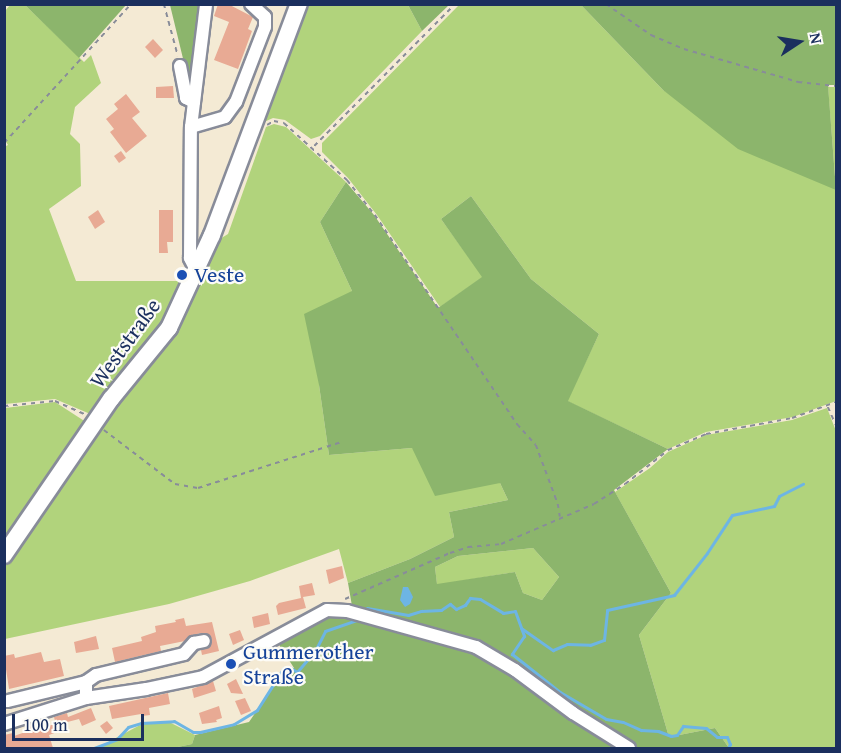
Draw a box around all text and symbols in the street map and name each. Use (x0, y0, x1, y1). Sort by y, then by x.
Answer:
north arrow (769, 12, 829, 72)
text: N (804, 31, 829, 46)
place label: Veste (194, 262, 244, 288)
marker: Veste (175, 268, 189, 282)
street label: Weststraße (84, 293, 166, 393)
place label: Gummerother Straße (243, 638, 374, 690)
marker: Gummerother Straße (224, 657, 238, 671)
scale bar (15, 702, 147, 740)
text: 100 m (23, 711, 68, 738)

